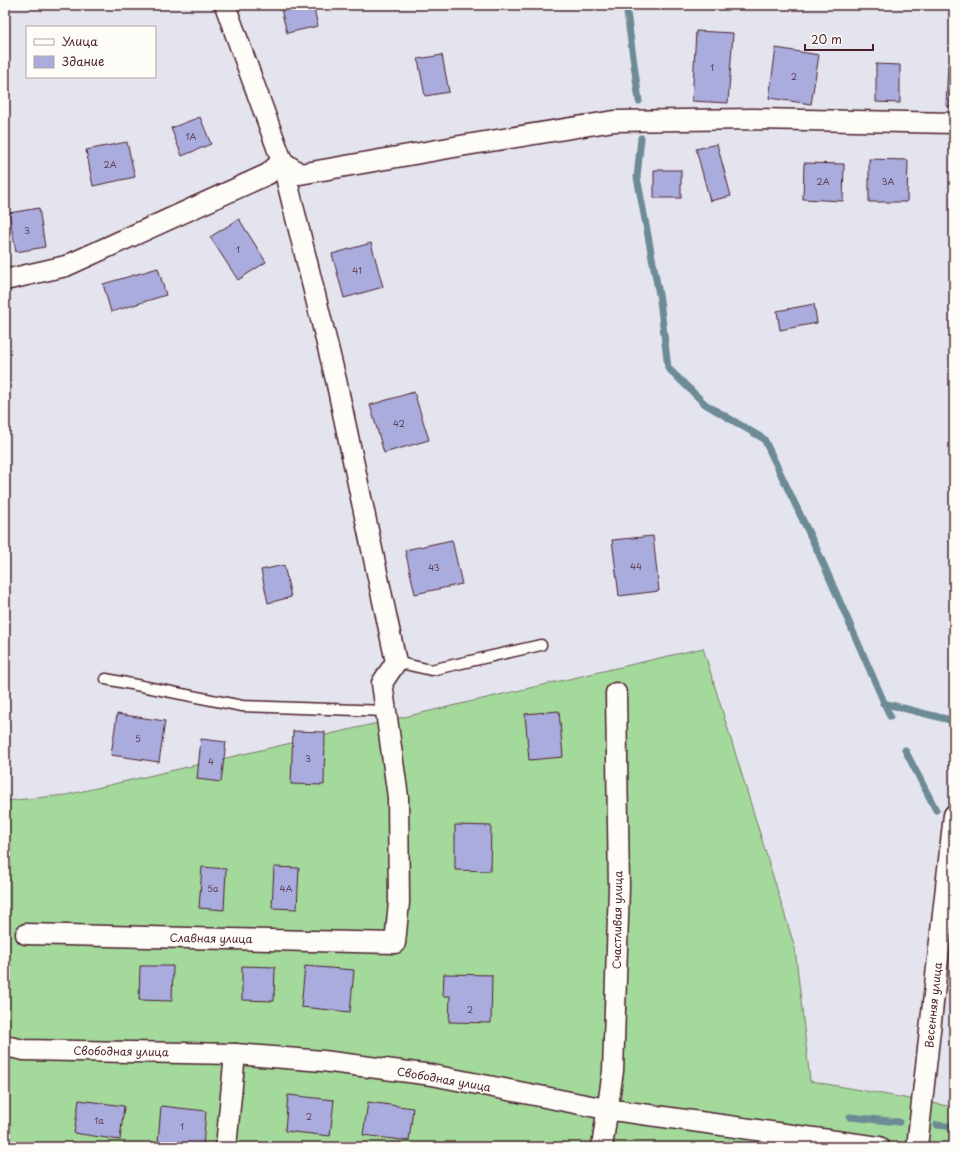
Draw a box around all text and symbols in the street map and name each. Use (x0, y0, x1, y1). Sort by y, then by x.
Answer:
legend (26, 26, 156, 78)
scale bar (805, 26, 873, 52)
text: 20 m (811, 30, 842, 48)
text: Улица (62, 32, 98, 50)
text: Здание (62, 52, 104, 70)
house number: 1 (710, 60, 714, 74)
house number: 2 (791, 69, 797, 83)
house number: 1А (186, 129, 197, 143)
house number: 2А (103, 157, 117, 171)
house number: 2А (816, 174, 830, 188)
house number: 3А (882, 174, 895, 188)
house number: 3 (24, 223, 30, 237)
house number: 1 (236, 242, 240, 256)
house number: 41 (352, 263, 362, 277)
house number: 42 (393, 416, 405, 430)
house number: 44 (630, 559, 642, 573)
house number: 43 (428, 560, 440, 574)
house number: 5 (135, 731, 141, 745)
house number: 3 (305, 751, 311, 765)
house number: 4 (208, 754, 214, 768)
street label: Счастливая улица (608, 871, 626, 969)
house number: 5а (207, 881, 219, 895)
house number: 4А (280, 881, 293, 895)
street label: Славная улица (169, 929, 253, 947)
street label: Весенняя улица (920, 961, 946, 1049)
house number: 2 (467, 1002, 473, 1016)
street label: Свободная улица (73, 1042, 169, 1060)
street label: Свободная улица (396, 1062, 492, 1096)
house number: 2 (306, 1109, 312, 1123)
house number: 1а (94, 1113, 104, 1127)
house number: 1 (180, 1119, 184, 1133)

